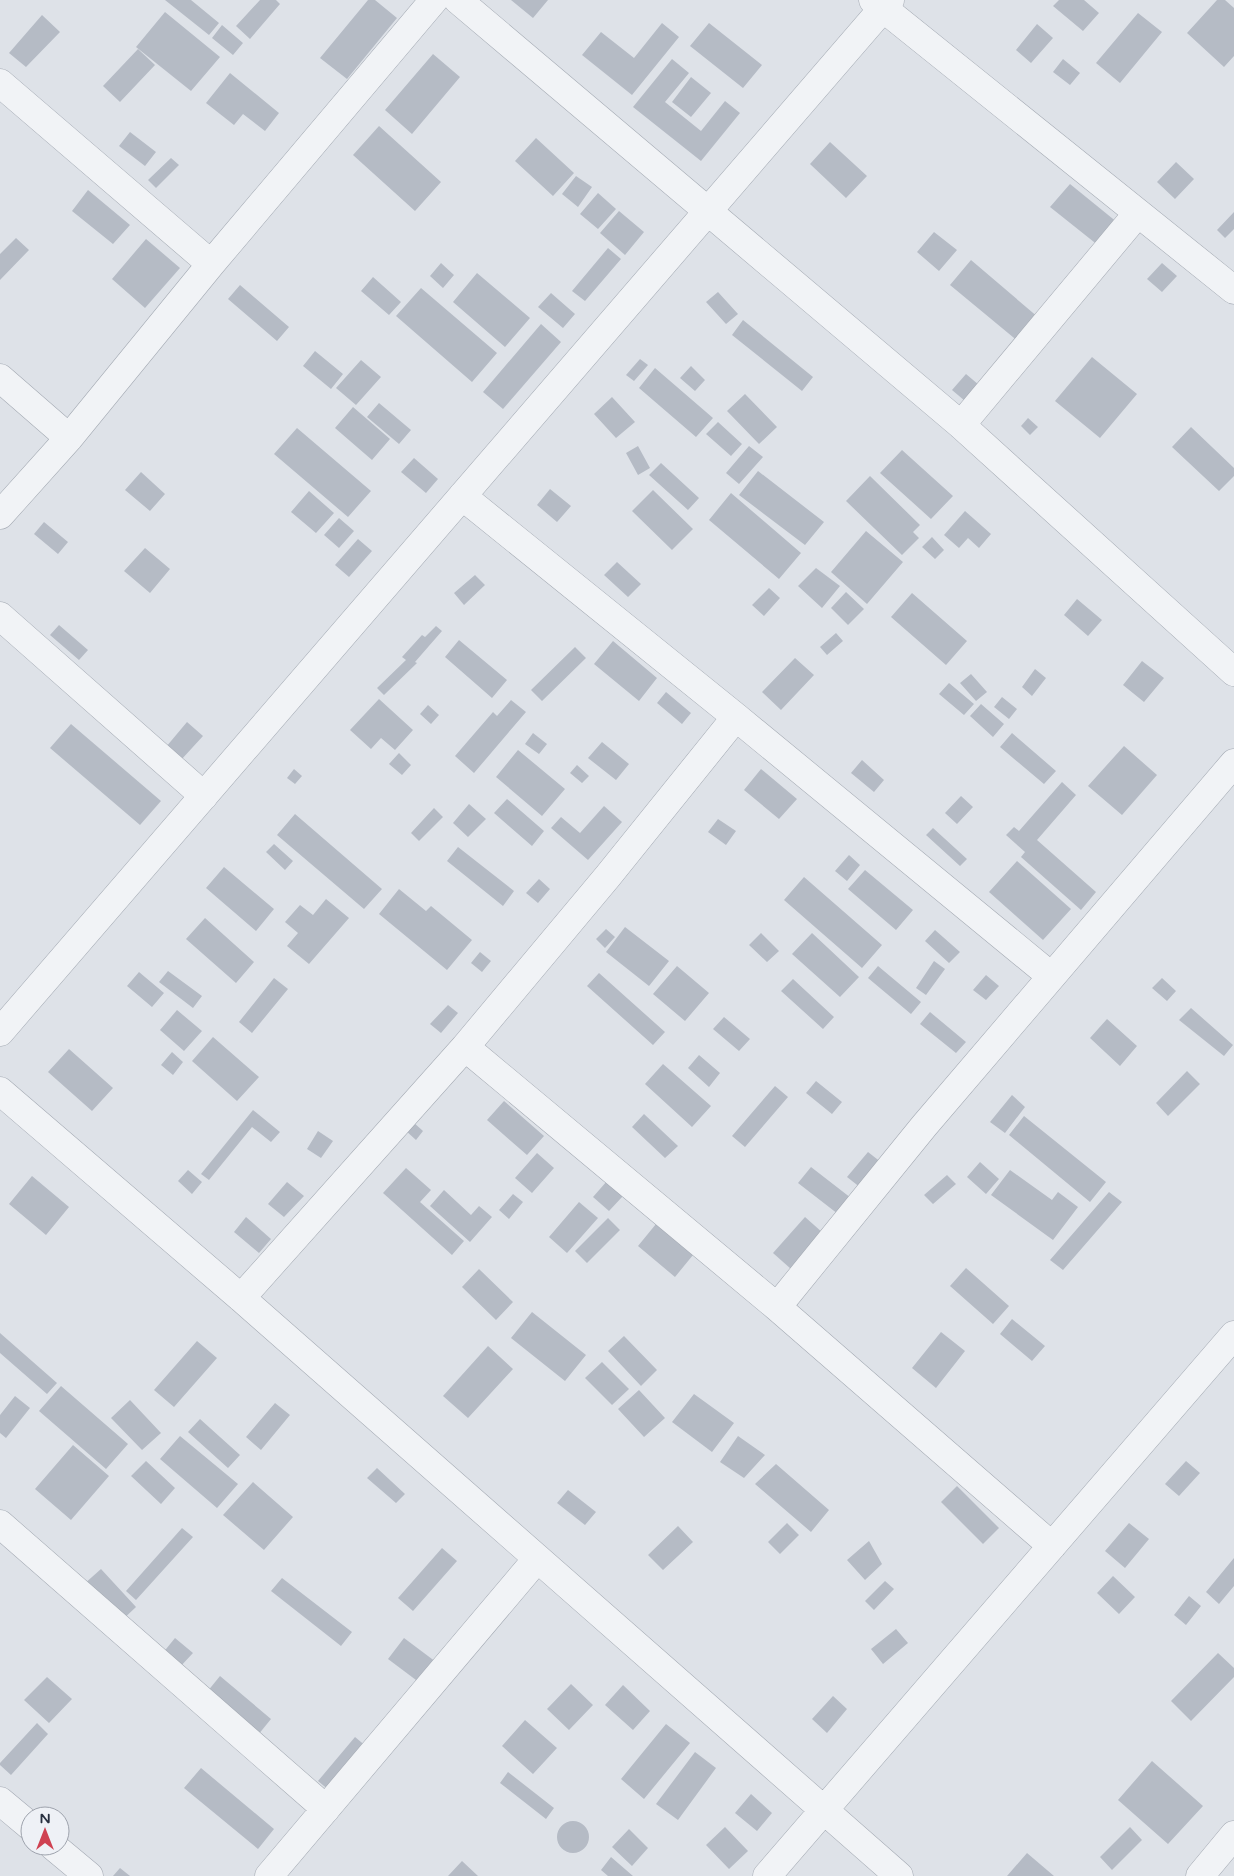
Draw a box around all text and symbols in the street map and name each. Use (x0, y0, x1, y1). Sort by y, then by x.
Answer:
north arrow (20, 1806, 70, 1856)
text: N (39, 1810, 51, 1827)

